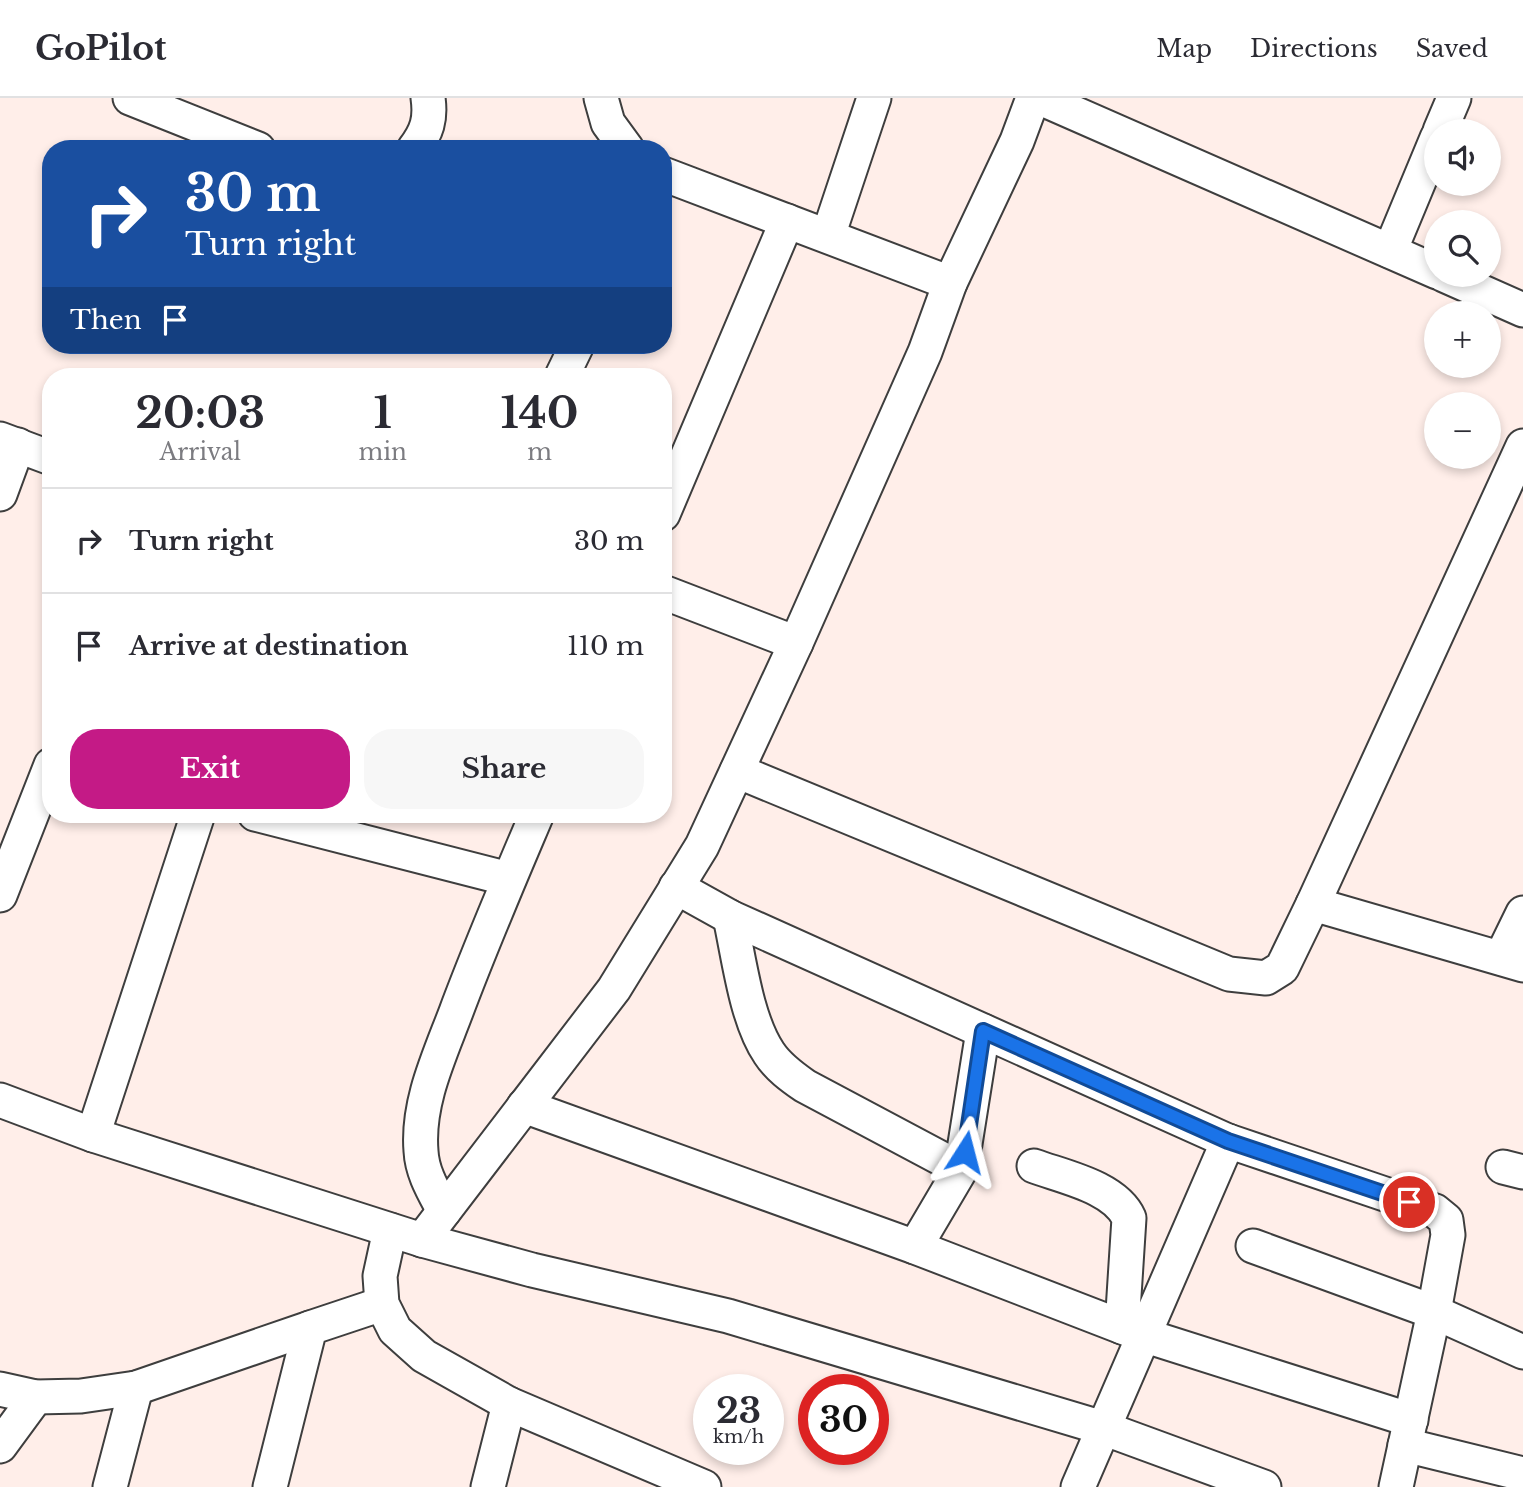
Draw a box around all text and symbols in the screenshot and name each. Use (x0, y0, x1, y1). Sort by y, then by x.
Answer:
text: GoPilot (35, 28, 167, 69)
text: Map (1156, 34, 1212, 63)
text: Directions (1250, 34, 1378, 63)
text: Saved (1416, 34, 1488, 63)
map controls (1424, 119, 1501, 469)
button: sound (1424, 119, 1501, 196)
text: 30 m (185, 163, 320, 224)
icon: right (70, 168, 161, 259)
button: search (1424, 210, 1501, 287)
text: Turn right (185, 224, 356, 264)
icon: arrive (156, 301, 194, 339)
button: + (1424, 301, 1501, 378)
text: Then (70, 304, 142, 336)
text: 20:03 (136, 387, 265, 439)
text: 1 (374, 387, 392, 439)
text: 140 (501, 387, 578, 439)
button: − (1424, 392, 1501, 469)
text: Arrival (160, 438, 241, 466)
text: min (359, 438, 407, 466)
text: m (527, 438, 552, 466)
icon: right (70, 522, 108, 560)
text: Turn right (129, 525, 274, 557)
text: 30 m (574, 525, 644, 557)
icon: arrive (70, 627, 108, 665)
text: Arrive at destination (129, 630, 409, 662)
text: 110 m (567, 630, 644, 662)
button: Exit (70, 729, 350, 809)
button: Share (364, 729, 644, 809)
position arrow (928, 1115, 1002, 1189)
pin (1379, 1172, 1439, 1232)
icon: arrive (1390, 1183, 1428, 1221)
speed limit sign: 30 (798, 1374, 889, 1465)
text: 23 (716, 1389, 761, 1432)
text: km/h (713, 1426, 764, 1448)

